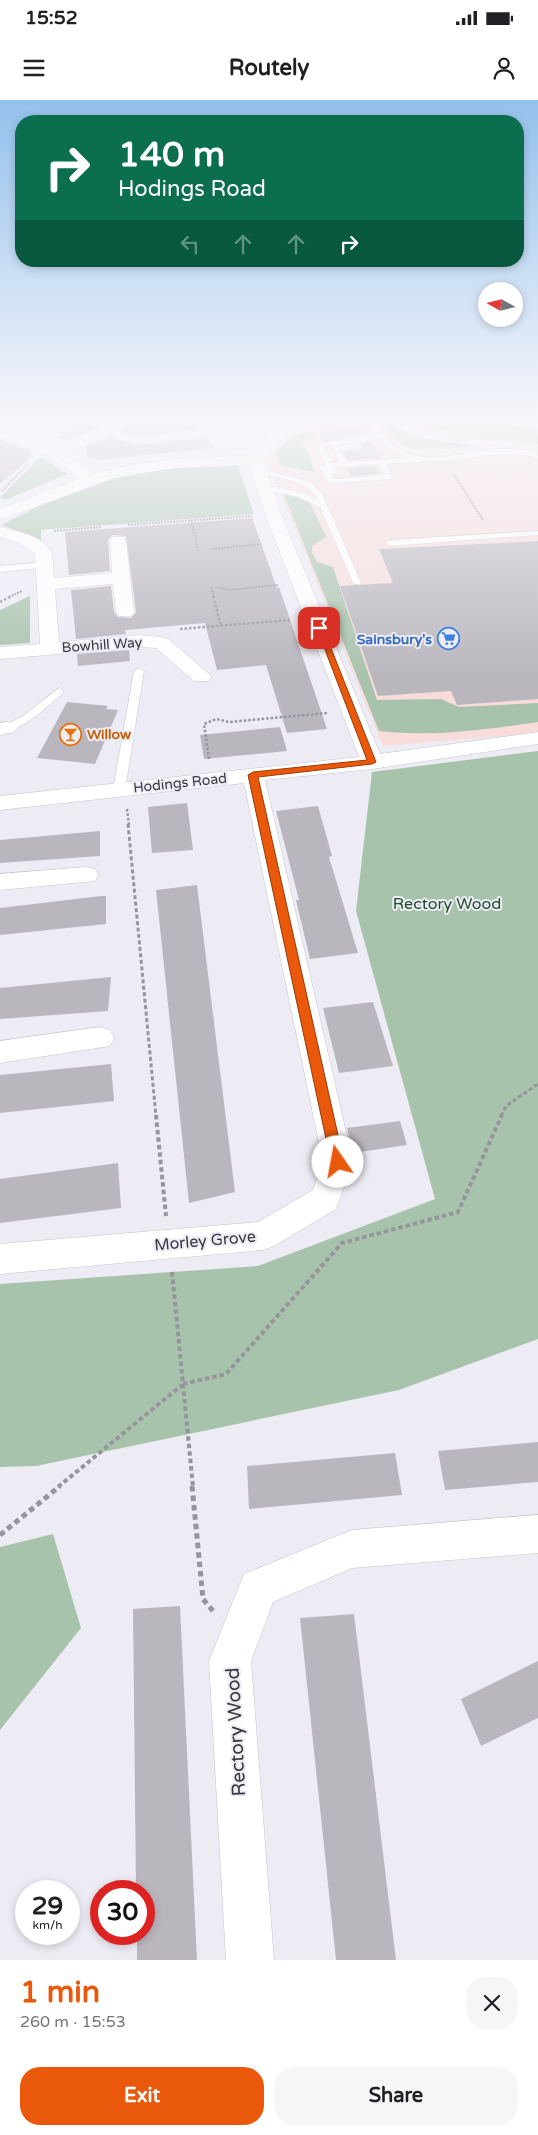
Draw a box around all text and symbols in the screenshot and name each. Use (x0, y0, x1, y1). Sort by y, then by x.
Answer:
text: 15:52 (25, 7, 78, 29)
icon: menu (20, 54, 48, 82)
icon: person (490, 54, 518, 82)
text: Routely (229, 55, 309, 81)
text: 140 m (118, 134, 225, 176)
icon: right (35, 135, 100, 200)
text: Hodings Road (118, 176, 266, 202)
icon: left (176, 230, 204, 258)
icon: ahead (229, 230, 257, 258)
icon: ahead (282, 230, 310, 258)
icon: right (335, 230, 363, 258)
north arrow (478, 282, 522, 328)
map controls (478, 282, 523, 327)
pin (298, 607, 340, 649)
icon: arrive (305, 614, 333, 642)
supermarket icon: Sainsbury's (436, 627, 460, 651)
place label: Sainsbury's (357, 631, 432, 648)
street label: Bowhill Way (61, 634, 143, 656)
bar icon: Willow (59, 722, 83, 746)
place label: Willow (87, 726, 131, 743)
street label: Hodings Road (132, 770, 228, 796)
park label: Rectory Wood (393, 894, 501, 914)
position arrow (311, 1135, 363, 1187)
street label: Morley Grove (153, 1227, 257, 1255)
street label: Rectory Wood (222, 1667, 250, 1797)
speed limit sign: 30 (90, 1880, 155, 1945)
text: 29 (32, 1891, 63, 1921)
text: km/h (32, 1918, 63, 1932)
text: 1 min (20, 1974, 100, 2011)
button: close (466, 1977, 518, 2029)
text: 260 m · 15:53 (20, 2012, 126, 2032)
button: Exit (20, 2067, 264, 2125)
button: Share (274, 2067, 518, 2125)

